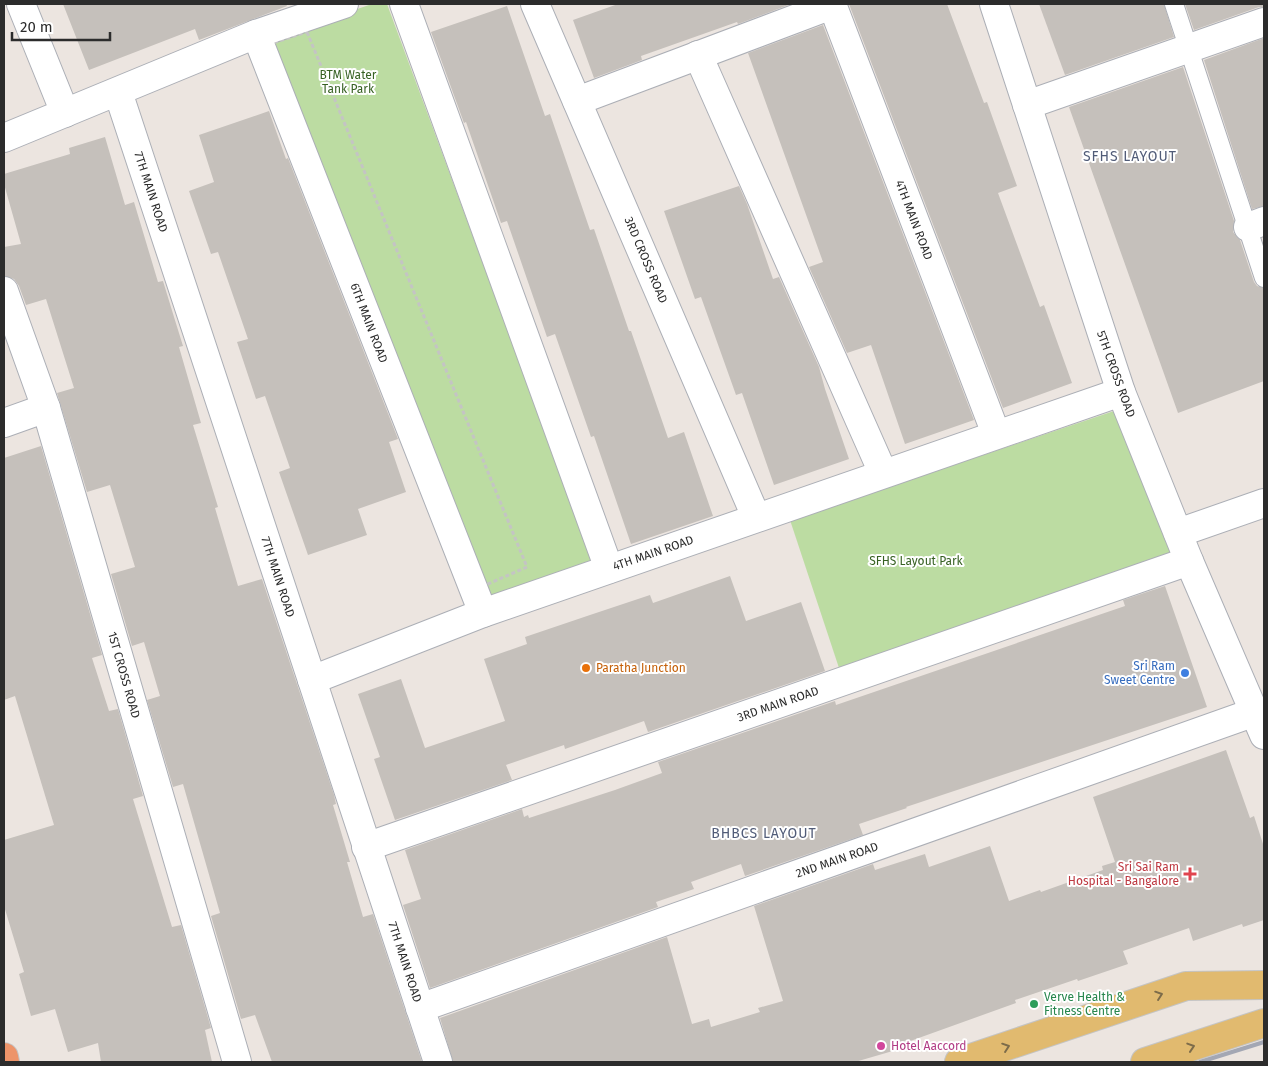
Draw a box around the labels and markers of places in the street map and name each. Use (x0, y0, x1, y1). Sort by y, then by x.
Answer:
place label: Sri Ram Sweet Centre (1104, 659, 1175, 687)
place label: Paratha Junction (596, 661, 686, 675)
marker: Paratha Junction (580, 662, 592, 674)
marker: Sri Ram Sweet Centre (1179, 667, 1191, 679)
place label: Sri Sai Ram Hospital - Bangalore (1068, 860, 1179, 888)
marker: Sri Sai Ram Hospital - Bangalore (1183, 867, 1197, 881)
place label: Verve Health & Fitness Centre (1044, 990, 1125, 1018)
marker: Verve Health & Fitness Centre (1028, 998, 1040, 1010)
place label: Hotel Aaccord (891, 1039, 966, 1053)
marker: Hotel Aaccord (875, 1040, 887, 1052)

